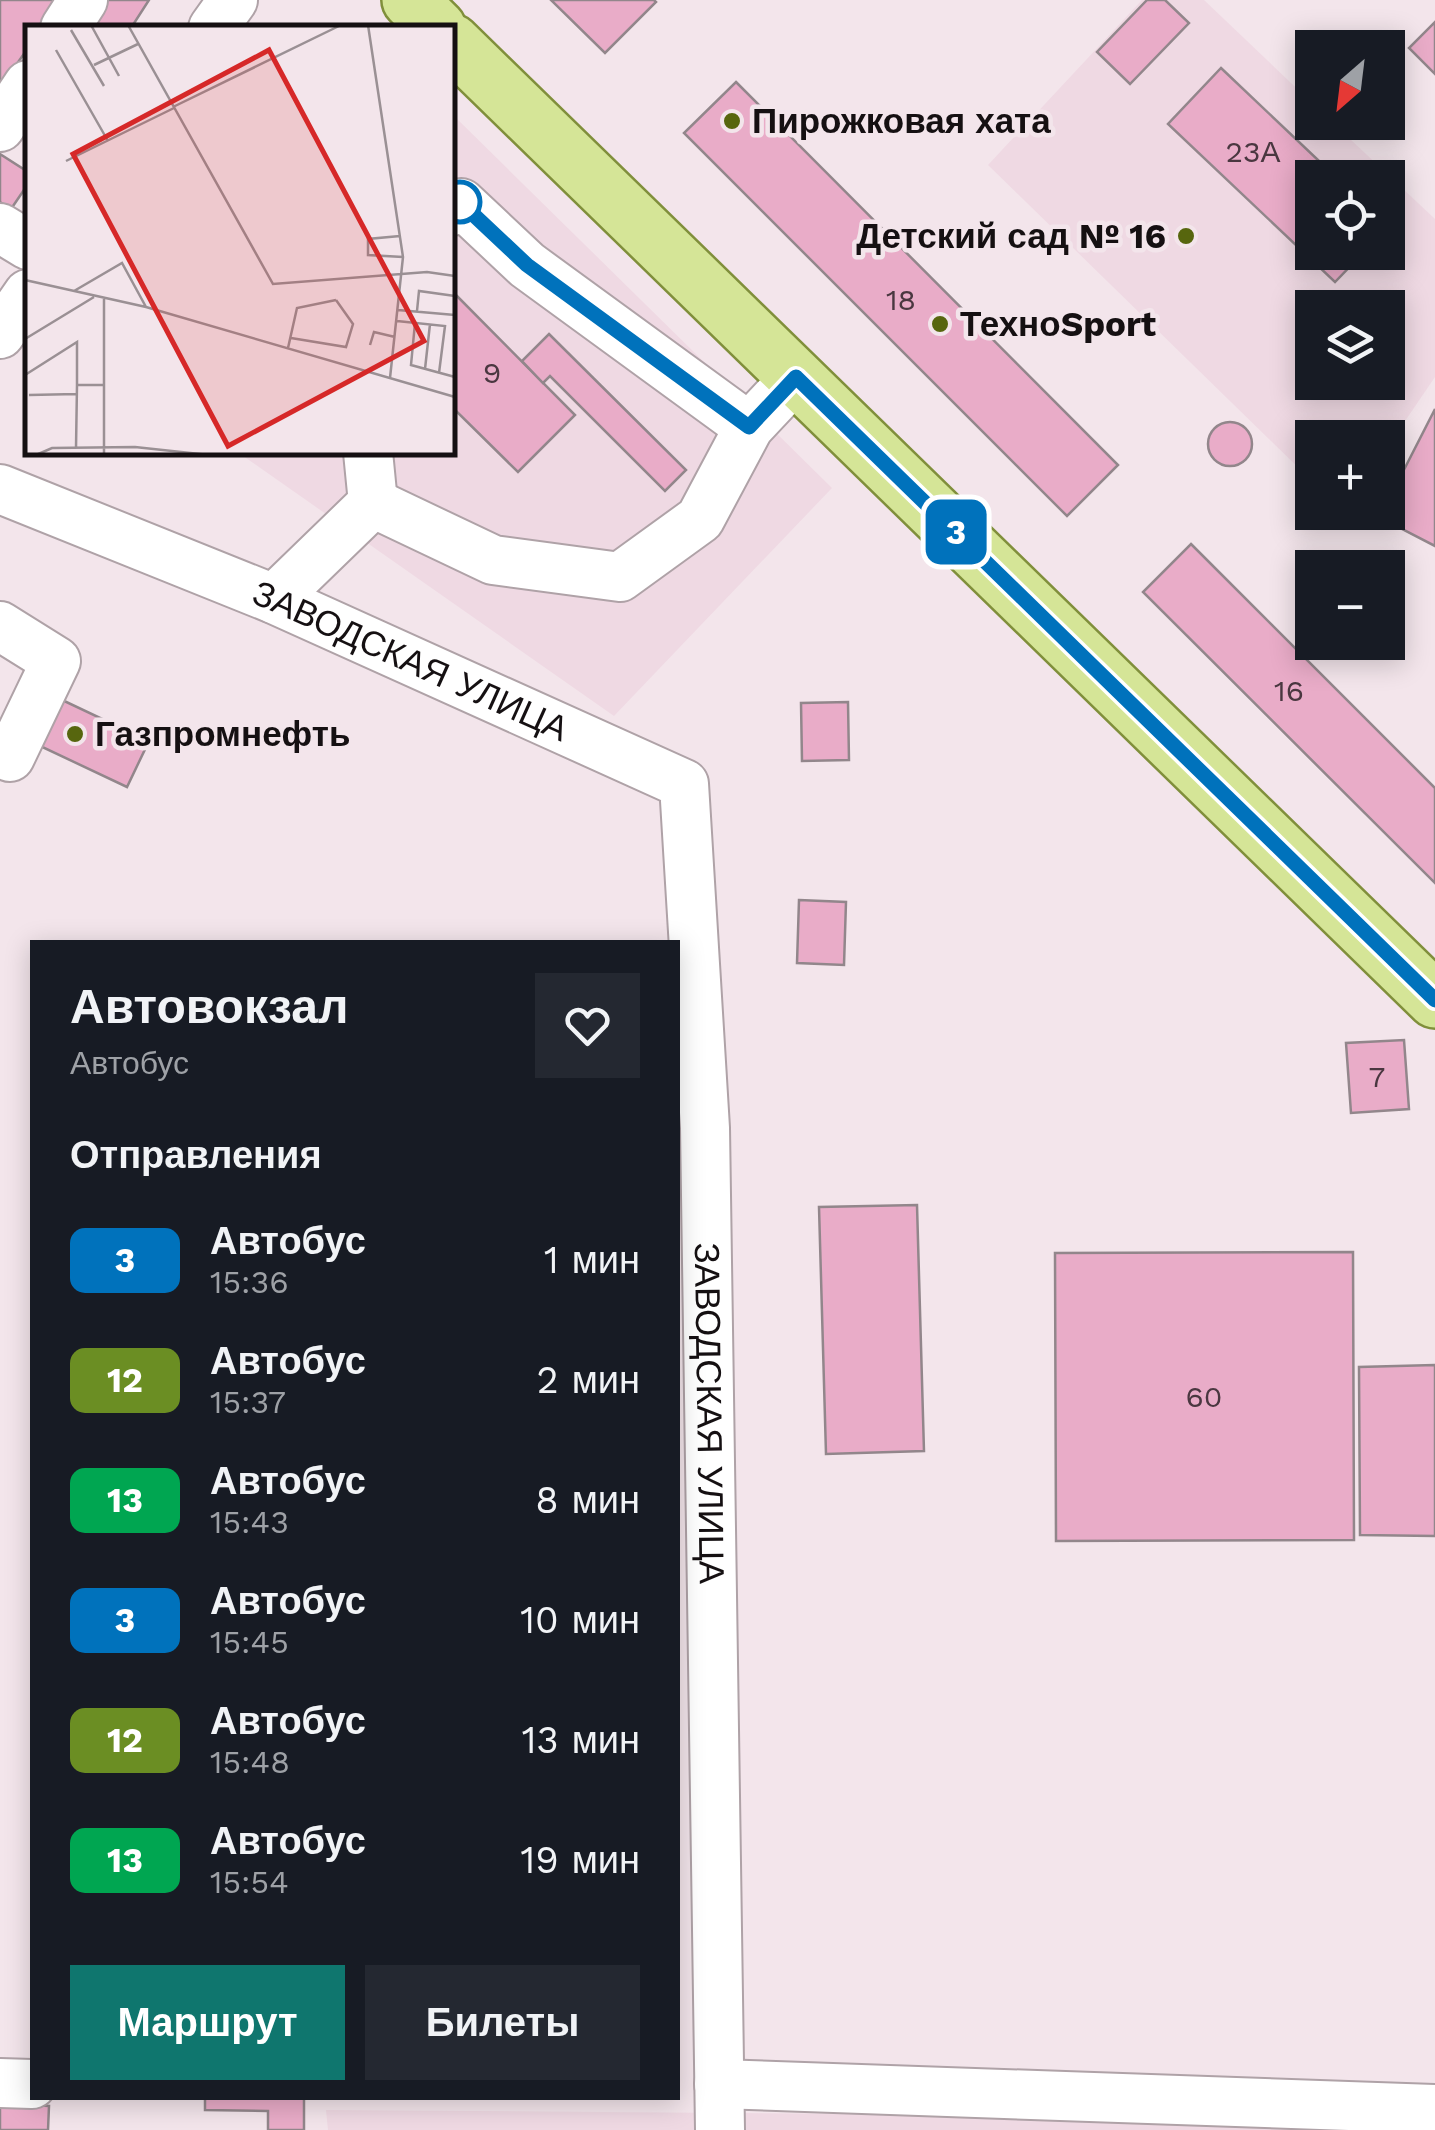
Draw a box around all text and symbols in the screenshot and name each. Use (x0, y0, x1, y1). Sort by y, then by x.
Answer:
inset map (25, 25, 455, 455)
north arrow (1295, 30, 1405, 140)
map controls (1295, 30, 1405, 660)
place label: Пирожковая хата (752, 100, 1051, 142)
marker: Пирожковая хата (721, 110, 743, 132)
house number: 23А (1226, 134, 1281, 169)
button: locate (1295, 160, 1405, 270)
unlabelled marker (439, 181, 481, 223)
place label: Детский сад № 16 (856, 215, 1166, 257)
marker: Детский сад № 16 (1175, 225, 1197, 247)
house number: 18 (886, 282, 916, 317)
button: layers (1295, 290, 1405, 400)
place label: ТехноSport (960, 303, 1156, 345)
marker: ТехноSport (929, 313, 951, 335)
house number: 9 (483, 355, 501, 390)
button: + (1295, 420, 1405, 530)
line badge: 3 (924, 500, 988, 564)
text: 3 (946, 511, 966, 553)
button: − (1295, 550, 1405, 660)
street label: ЗАВОДСКАЯ УЛИЦА (247, 572, 575, 750)
house number: 16 (1274, 673, 1304, 708)
place label: Газпромнефть (95, 713, 350, 755)
marker: Газпромнефть (64, 723, 86, 745)
button: heart (535, 973, 640, 1078)
text: Автовокзал (70, 978, 348, 1035)
text: Автобус (70, 1044, 189, 1082)
house number: 7 (1369, 1059, 1385, 1094)
text: Отправления (70, 1133, 322, 1177)
text: Автобус (210, 1219, 366, 1263)
text: 1 мин (544, 1238, 640, 1282)
text: 3 (115, 1239, 135, 1281)
street label: ЗАВОДСКАЯ УЛИЦА (686, 1242, 733, 1585)
text: 15:36 (210, 1263, 289, 1301)
text: Автобус (210, 1339, 366, 1383)
text: 2 мин (537, 1358, 640, 1402)
text: 12 (107, 1359, 143, 1401)
house number: 60 (1186, 1379, 1222, 1414)
text: 15:37 (210, 1383, 286, 1421)
text: Автобус (210, 1459, 366, 1503)
text: 8 мин (535, 1478, 640, 1522)
text: 13 (107, 1479, 143, 1521)
text: 15:43 (210, 1503, 289, 1541)
text: Автобус (210, 1579, 366, 1623)
text: 10 мин (520, 1598, 640, 1642)
text: 3 (115, 1599, 135, 1641)
text: 15:45 (210, 1623, 289, 1661)
text: Автобус (210, 1699, 366, 1743)
text: 13 мин (522, 1718, 640, 1762)
text: 12 (107, 1719, 143, 1761)
text: 15:48 (210, 1743, 290, 1781)
text: Автобус (210, 1819, 366, 1863)
text: 19 мин (520, 1838, 640, 1882)
text: 13 (107, 1839, 143, 1881)
text: 15:54 (210, 1863, 289, 1901)
button: Маршрут (70, 1965, 345, 2080)
button: Билеты (365, 1965, 640, 2080)

